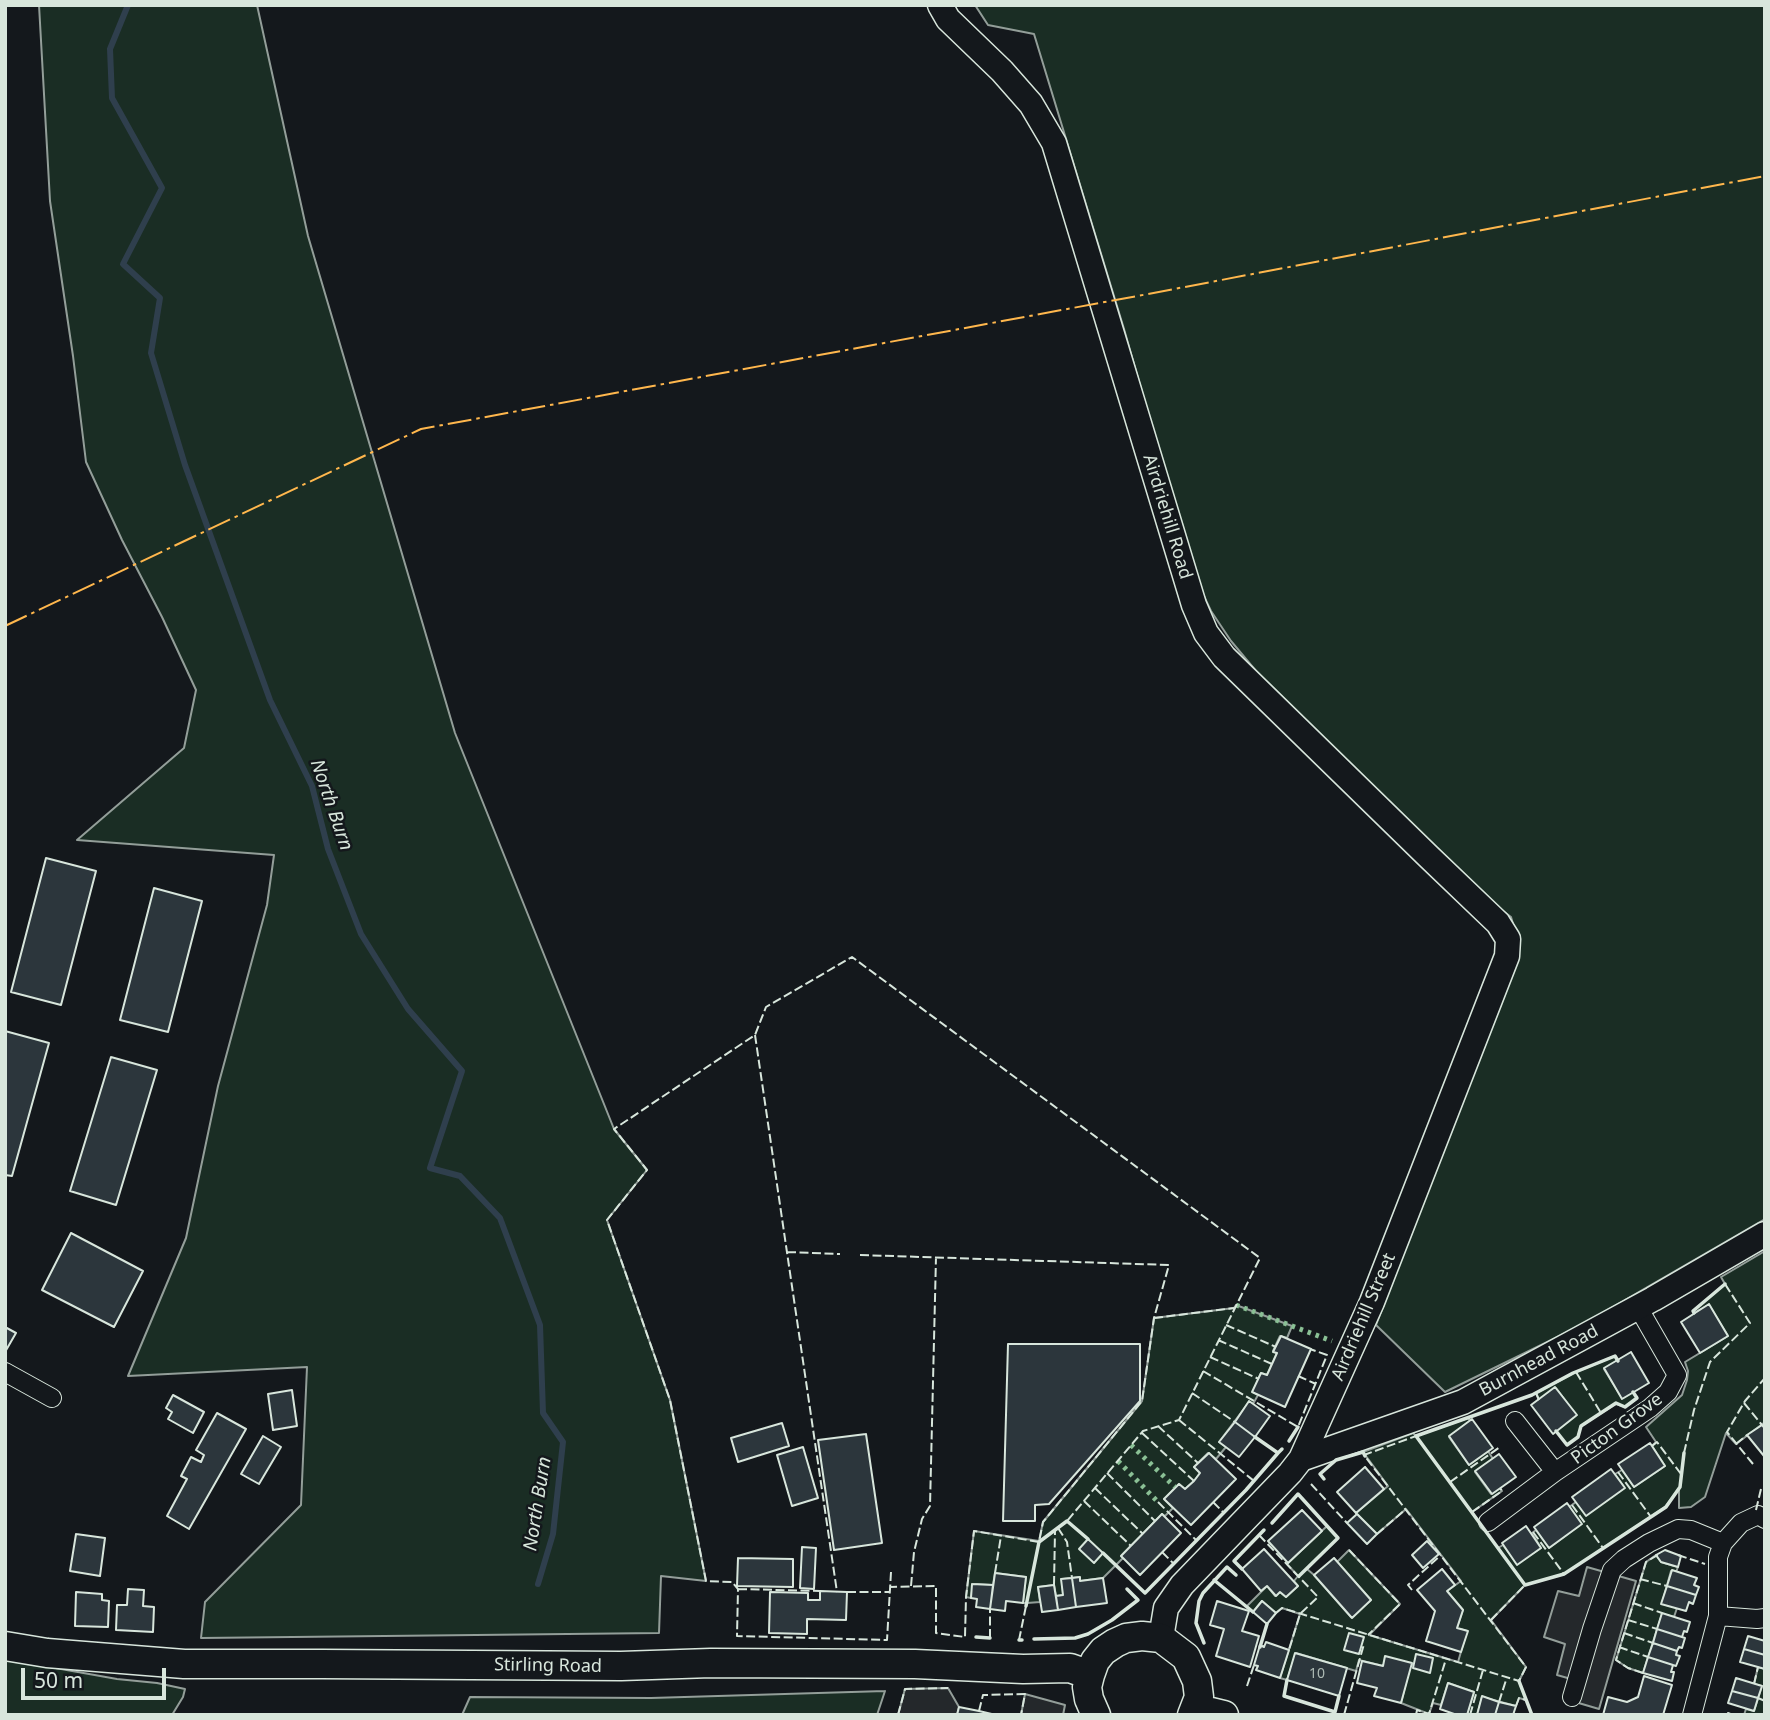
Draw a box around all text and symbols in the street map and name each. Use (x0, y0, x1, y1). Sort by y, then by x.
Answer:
street label: Airdriehill Road (1138, 452, 1196, 582)
water label: North Burn (305, 756, 357, 854)
street label: Airdriehill Street (1327, 1250, 1401, 1384)
street label: Burnhead Road (1476, 1321, 1602, 1401)
street label: Picton Grove (1567, 1389, 1667, 1469)
water label: North Burn (519, 1455, 557, 1553)
scale bar (24, 1654, 170, 1698)
street label: Stirling Road (494, 1654, 602, 1678)
text: 50 m (34, 1666, 83, 1694)
house number: 10 (1309, 1666, 1325, 1682)

